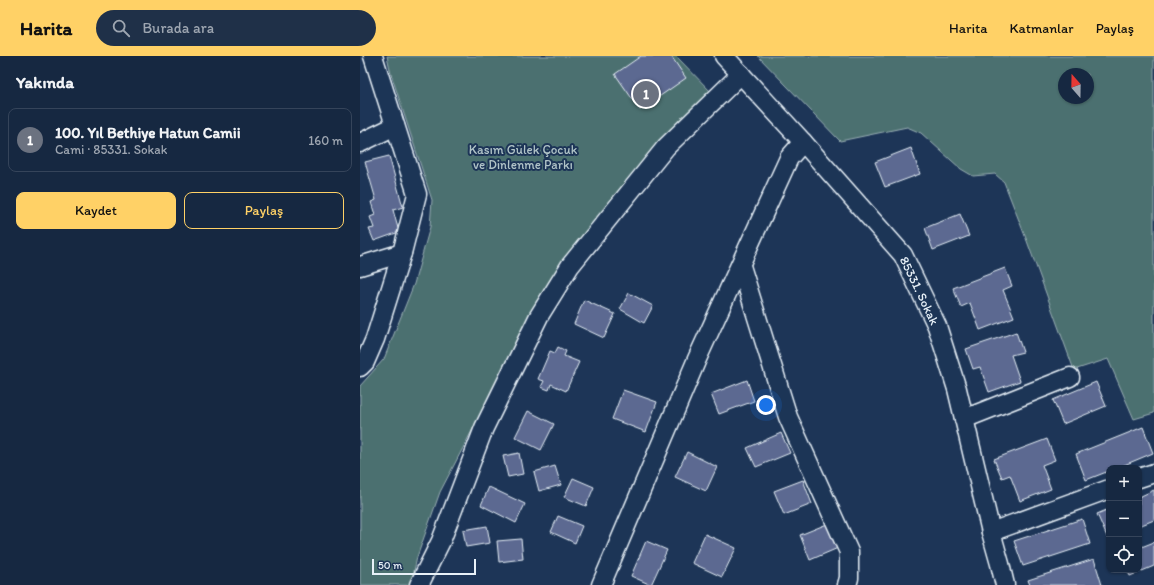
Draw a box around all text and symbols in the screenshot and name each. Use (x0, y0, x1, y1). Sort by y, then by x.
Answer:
search box (96, 10, 376, 46)
text: Harita (20, 17, 72, 40)
icon: search (110, 17, 132, 39)
text: Burada ara (142, 19, 214, 37)
text: Harita (949, 20, 988, 37)
text: Katmanlar (1010, 20, 1074, 37)
text: Paylaş (1096, 20, 1134, 37)
north arrow (1058, 68, 1094, 104)
text: Yakında (16, 72, 74, 92)
pin: 1 (633, 79, 659, 109)
text: 100. Yıl Bethiye Hatun Camii (55, 124, 240, 142)
text: 1 (27, 133, 33, 148)
text: 160 m (308, 133, 343, 148)
text: Cami · 85331. Sokak (55, 142, 167, 157)
park label: Kasım Gülek Çocuk ve Dinlenme Parkı (469, 142, 578, 172)
button: Kaydet (16, 192, 176, 229)
button: Paylaş (184, 192, 344, 229)
street label: 85331. Sokak (897, 254, 943, 327)
your location (756, 395, 776, 415)
map controls (1106, 465, 1142, 573)
button: + (1106, 465, 1142, 501)
button: − (1106, 501, 1142, 537)
button: locate (1106, 537, 1142, 573)
scale bar (372, 557, 476, 576)
text: 50 m (378, 559, 402, 572)

